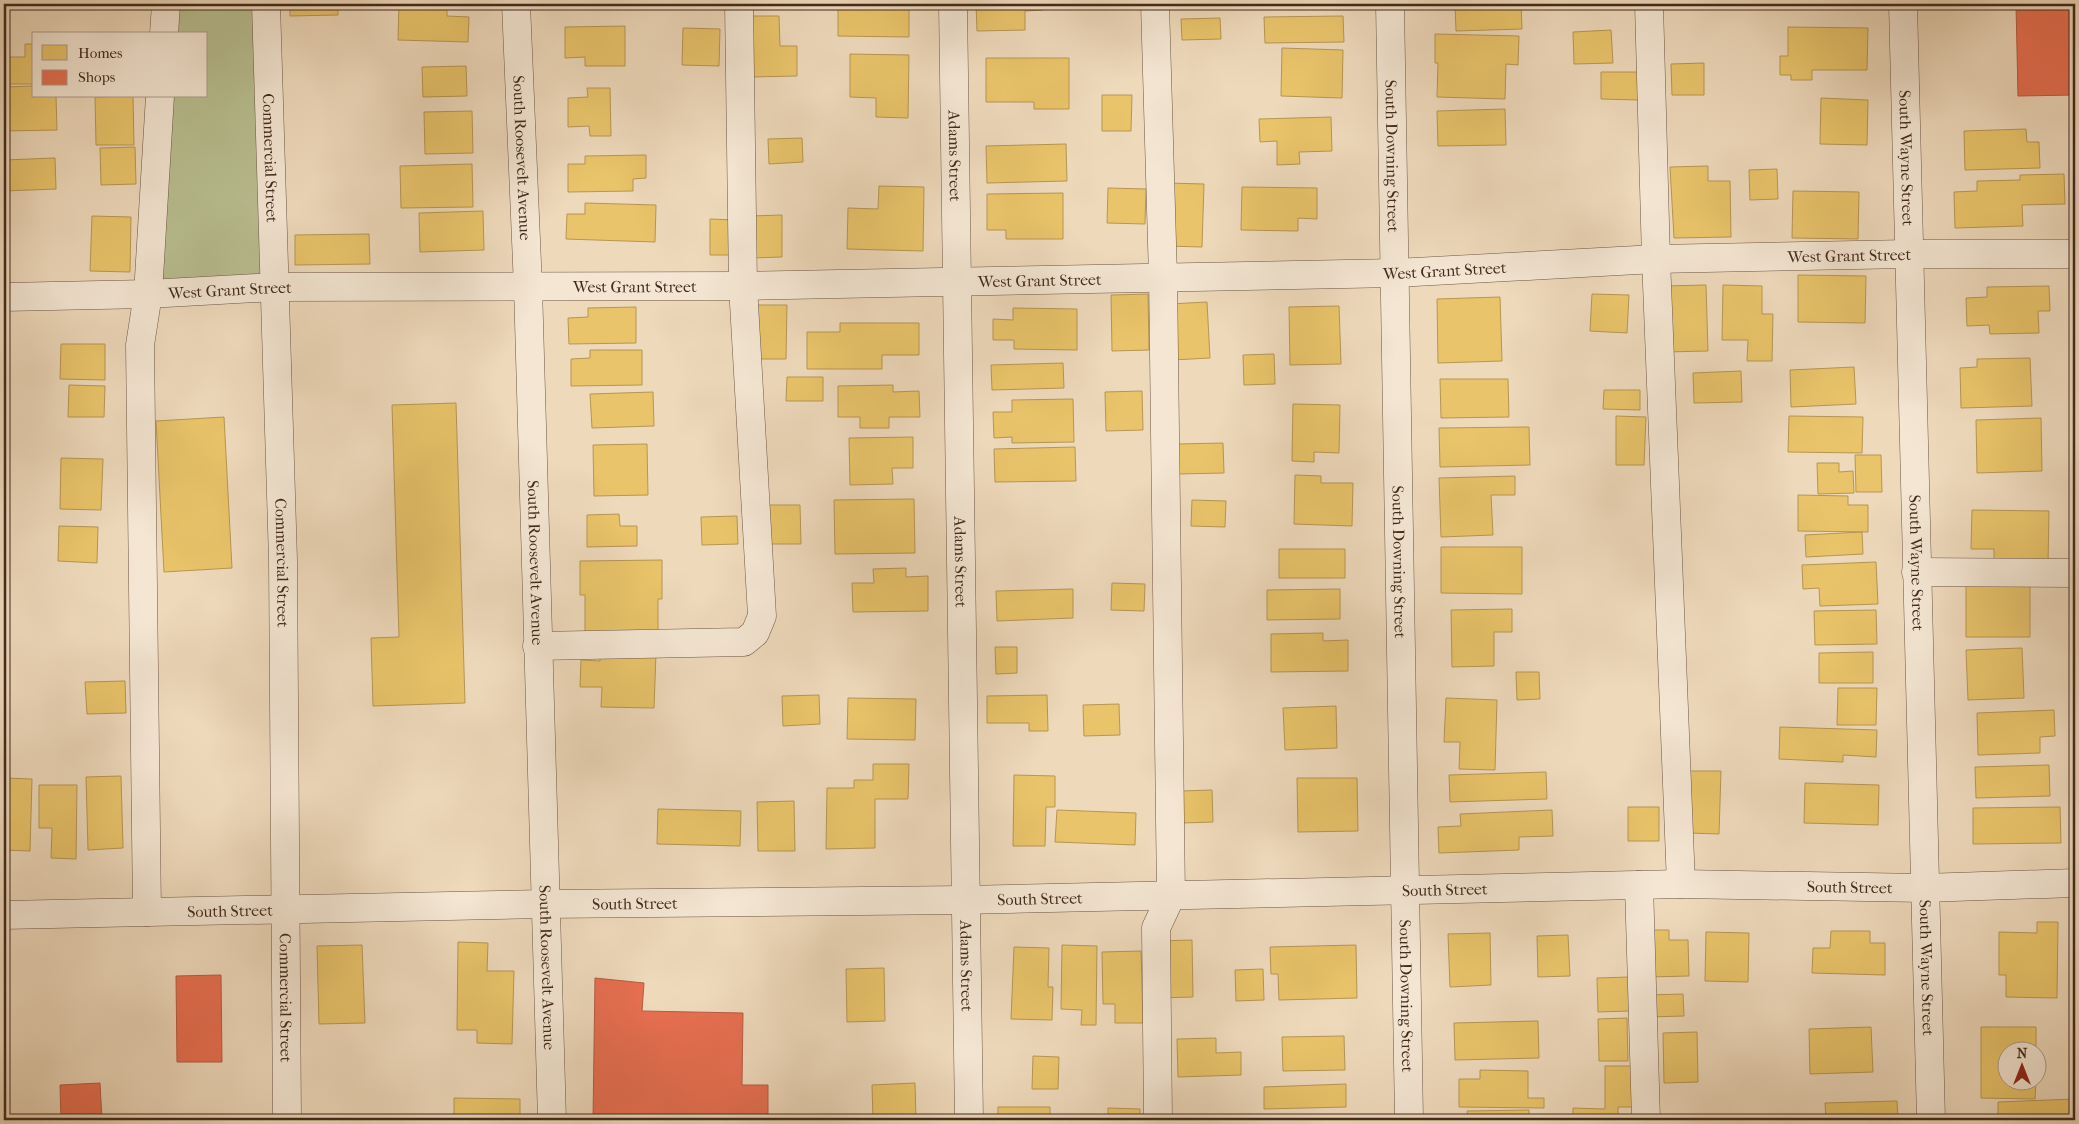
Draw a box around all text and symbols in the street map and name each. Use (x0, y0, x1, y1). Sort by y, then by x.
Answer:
legend (32, 32, 208, 98)
text: Homes (78, 44, 123, 62)
text: Shops (78, 68, 116, 86)
street label: South Roosevelt Avenue (510, 75, 536, 241)
street label: South Downing Street (1382, 79, 1403, 233)
street label: South Wayne Street (1896, 90, 1918, 227)
street label: Commercial Street (259, 93, 282, 223)
street label: Adams Street (945, 109, 965, 202)
street label: West Grant Street (1786, 245, 1911, 266)
street label: West Grant Street (1382, 258, 1507, 283)
street label: West Grant Street (977, 269, 1102, 291)
street label: West Grant Street (167, 277, 292, 302)
street label: West Grant Street (572, 277, 697, 296)
street label: South Roosevelt Avenue (524, 480, 548, 646)
street label: South Downing Street (1389, 485, 1410, 639)
street label: South Wayne Street (1906, 494, 1928, 632)
street label: Commercial Street (272, 498, 293, 628)
street label: Adams Street (951, 515, 971, 608)
street label: South Street (1807, 877, 1893, 897)
street label: South Street (1402, 879, 1488, 900)
street label: South Roosevelt Avenue (536, 885, 559, 1050)
street label: South Street (997, 888, 1083, 909)
street label: South Street (592, 893, 678, 913)
street label: South Wayne Street (1916, 899, 1938, 1036)
street label: South Street (187, 900, 273, 921)
street label: Adams Street (957, 919, 977, 1012)
street label: South Downing Street (1396, 919, 1418, 1073)
street label: Commercial Street (276, 933, 296, 1063)
north arrow (1996, 1042, 2046, 1092)
text: N (2017, 1045, 2028, 1062)

